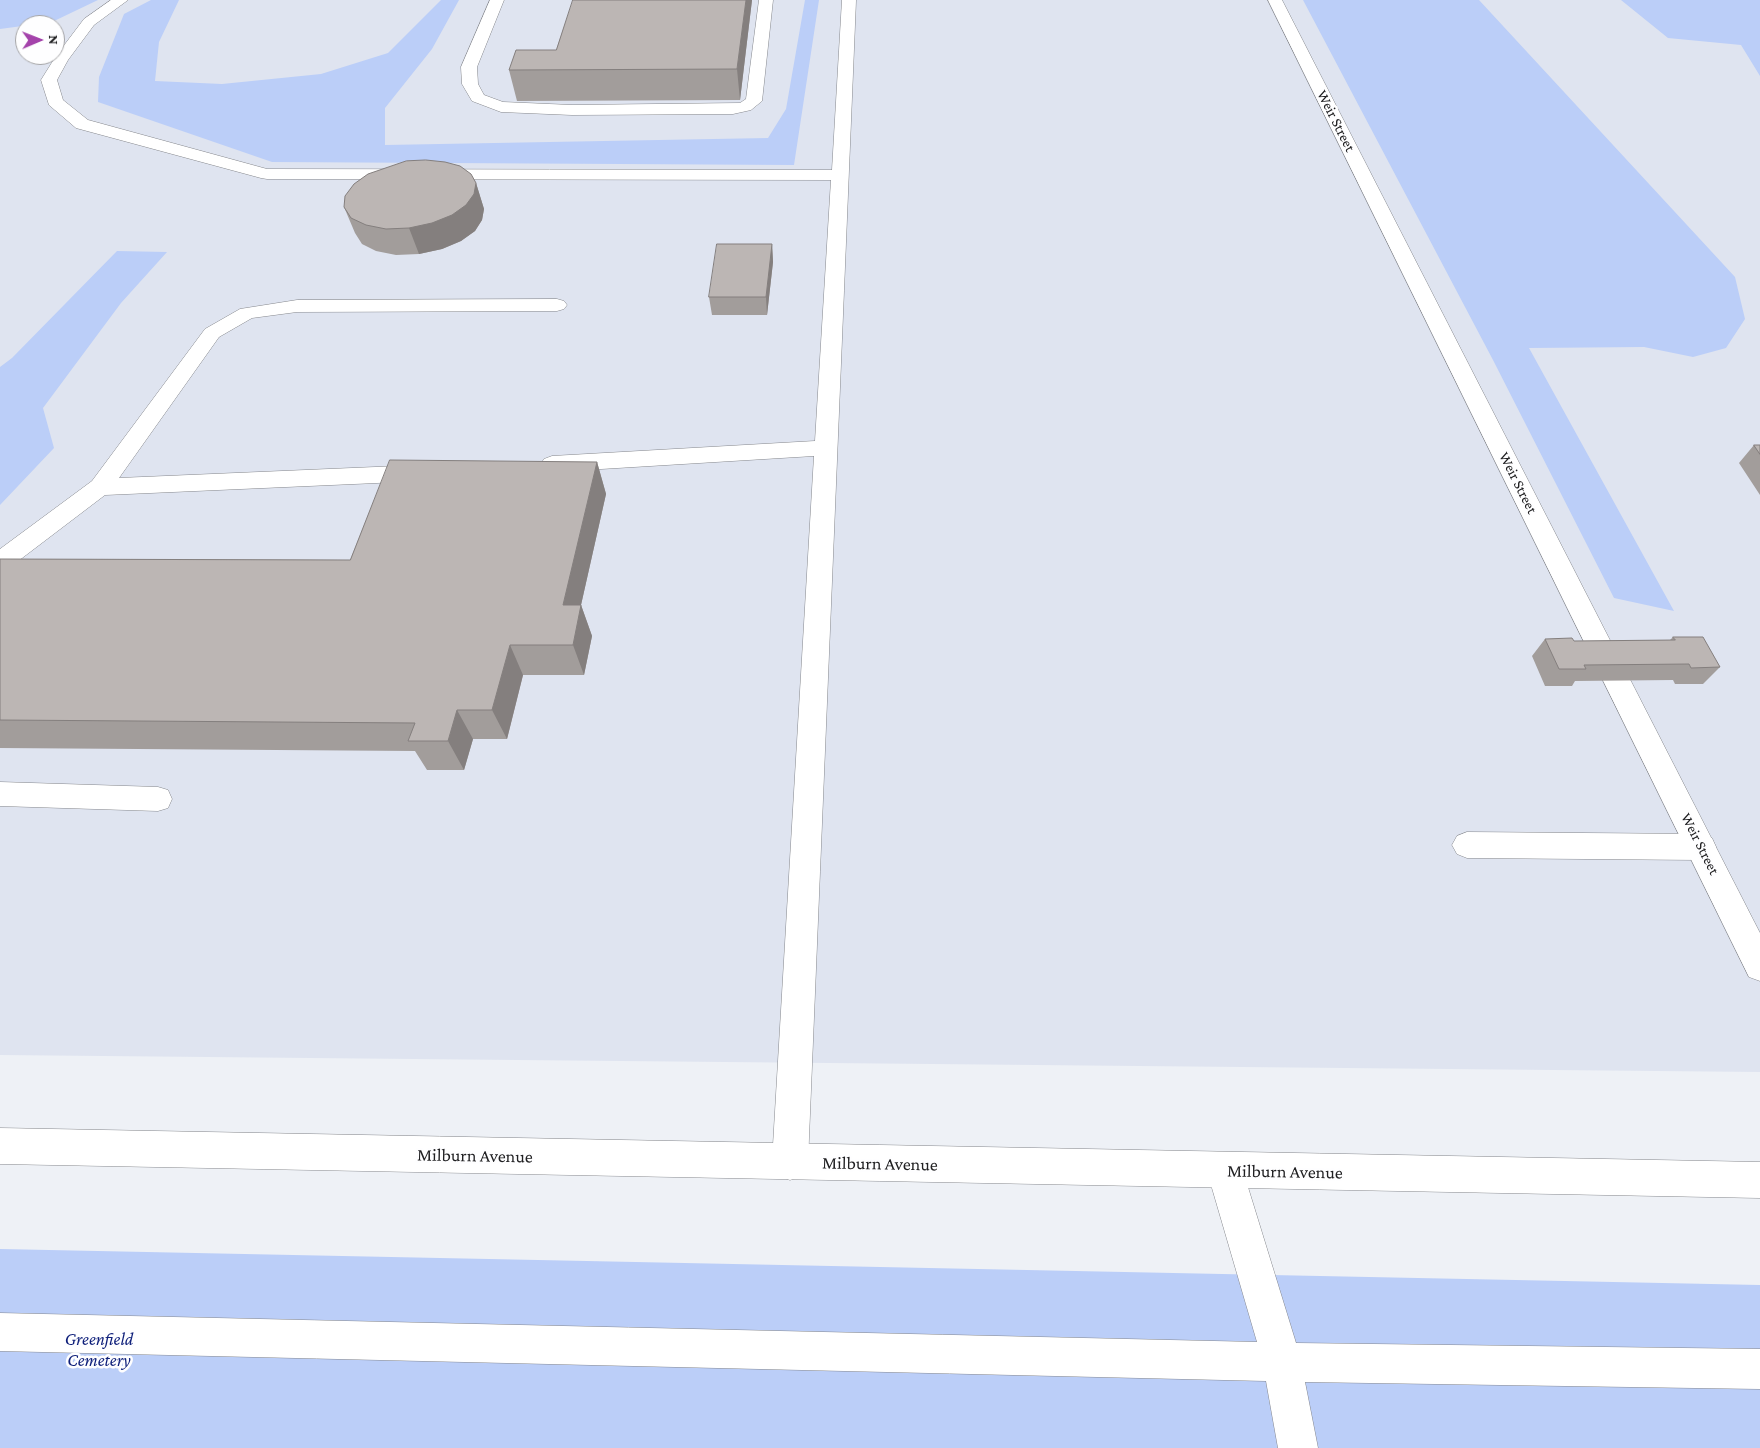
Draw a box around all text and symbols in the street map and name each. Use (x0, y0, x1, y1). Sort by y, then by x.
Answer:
north arrow (15, 15, 65, 65)
text: N (46, 35, 62, 45)
street label: Weir Street (1313, 87, 1359, 155)
street label: Weir Street (1495, 449, 1541, 517)
street label: Weir Street (1677, 810, 1723, 878)
street label: Milburn Avenue (417, 1144, 533, 1168)
street label: Milburn Avenue (822, 1152, 938, 1176)
street label: Milburn Avenue (1227, 1160, 1343, 1184)
park label: Greenfield Cemetery (65, 1328, 133, 1370)

